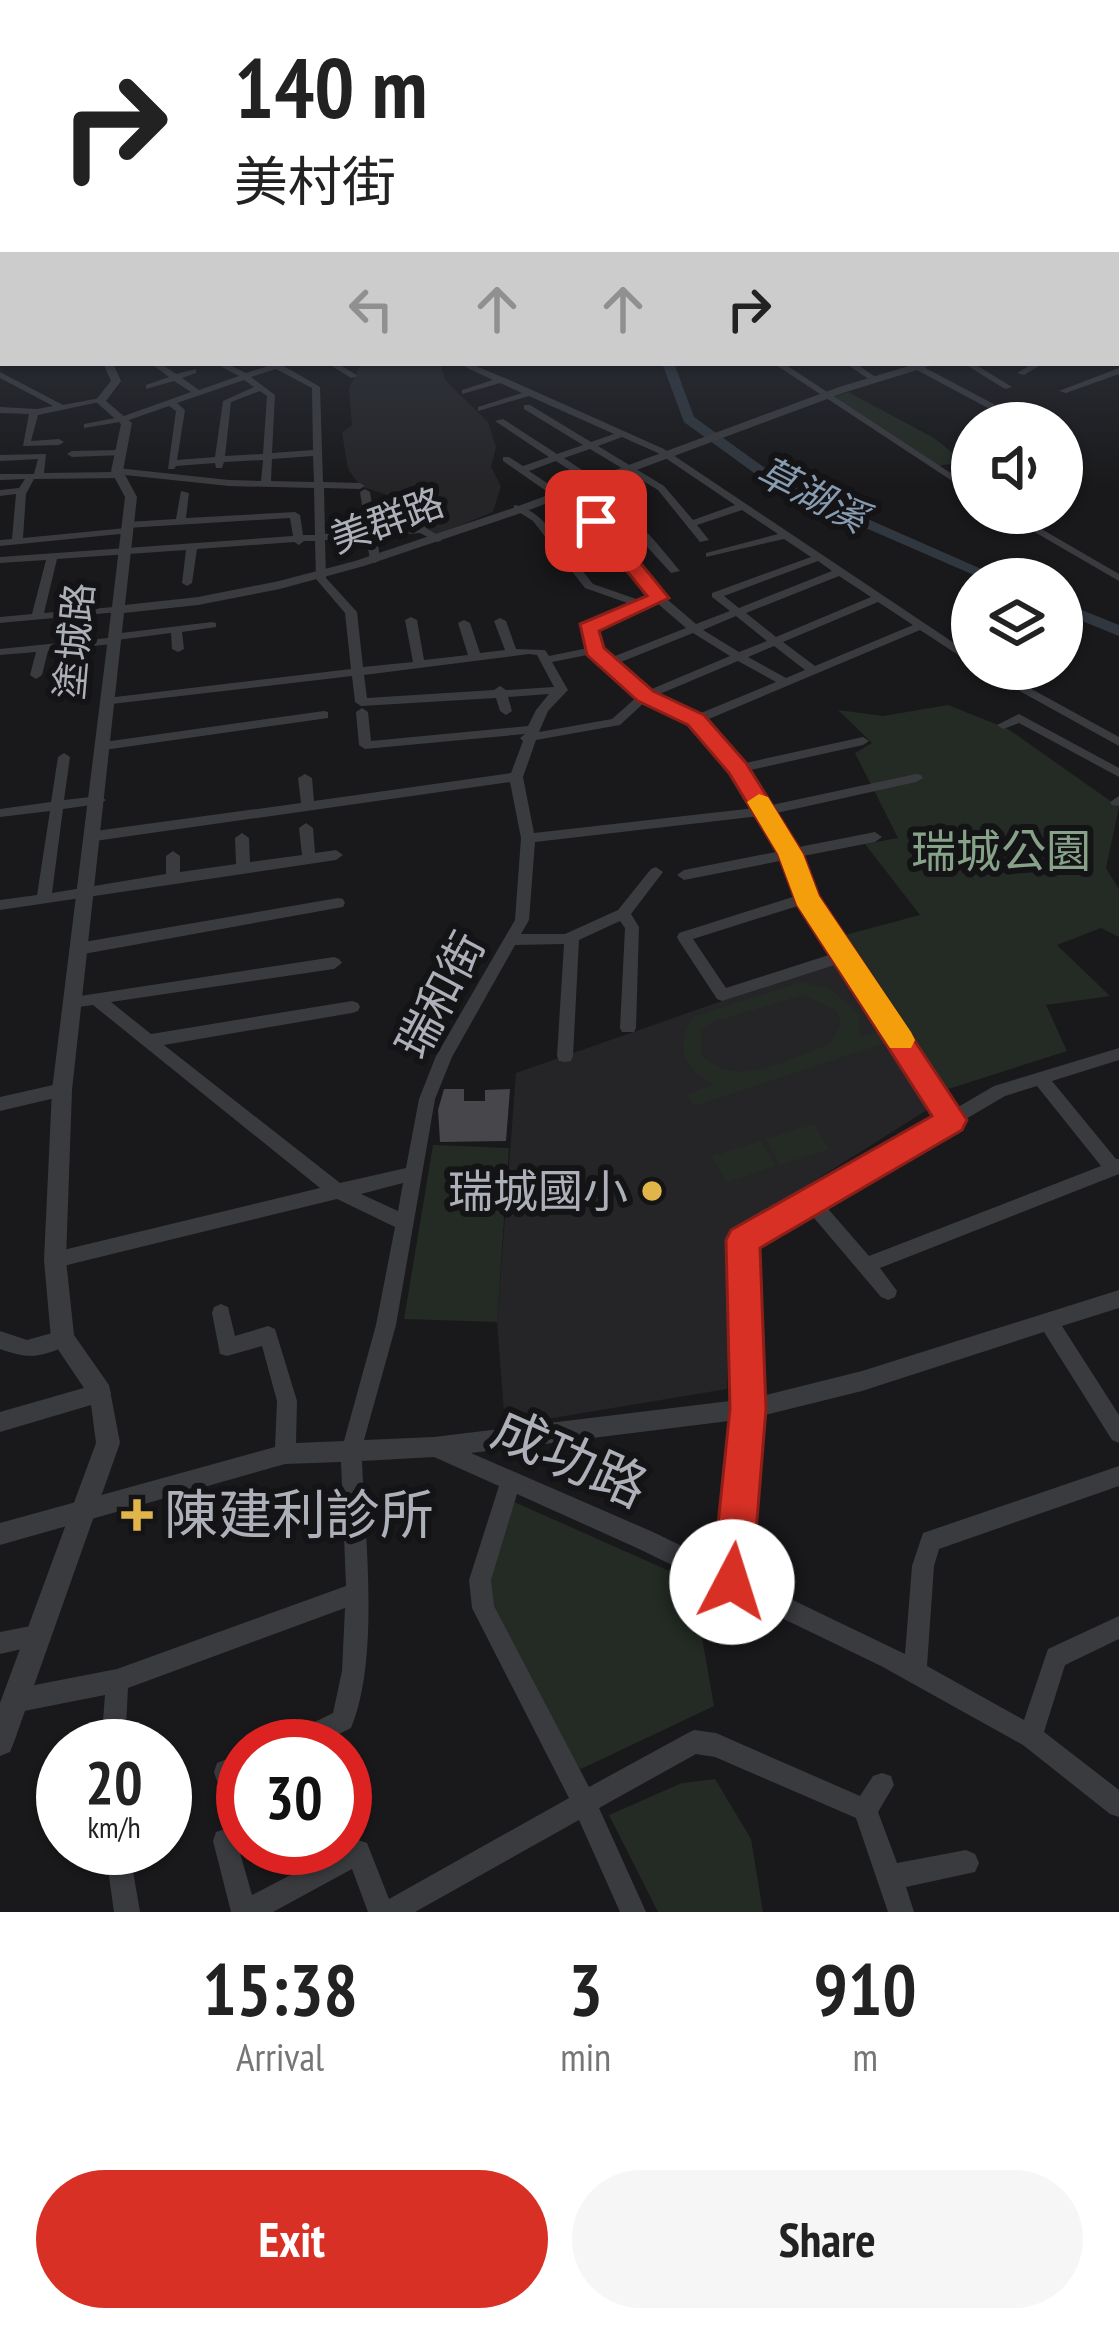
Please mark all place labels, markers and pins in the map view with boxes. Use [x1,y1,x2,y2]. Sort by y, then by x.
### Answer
pin [545,470,647,572]
place label: 瑞城國小 [448,1161,628,1219]
marker: 瑞城國小 [639,1178,665,1204]
place label: 陳建利診所 [164,1479,434,1549]
marker: 陳建利診所 [121,1499,153,1531]

